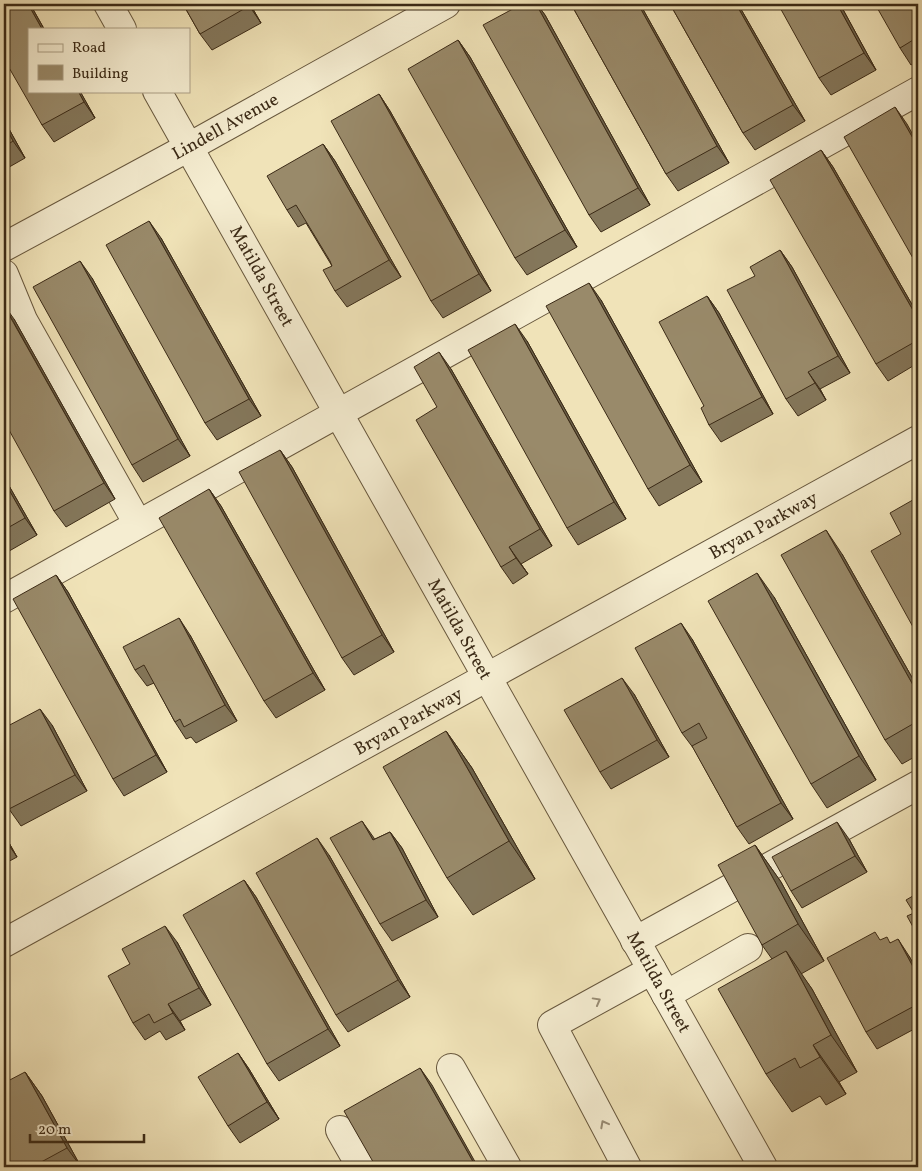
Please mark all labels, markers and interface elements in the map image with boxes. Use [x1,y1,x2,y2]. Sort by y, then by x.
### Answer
legend [28,28,190,92]
text: Road [72,38,106,59]
text: Building [72,64,129,85]
street label: Lindell Avenue [168,88,283,167]
street label: Matilda Street [222,221,299,332]
street label: Bryan Parkway [705,486,823,566]
street label: Matilda Street [420,574,497,685]
street label: Bryan Parkway [350,682,468,762]
street label: Matilda Street [619,927,696,1038]
one-way arrow [591,997,600,1007]
scale bar [30,1111,144,1143]
text: 20 m [38,1120,71,1141]
one-way arrow [600,1120,610,1129]

